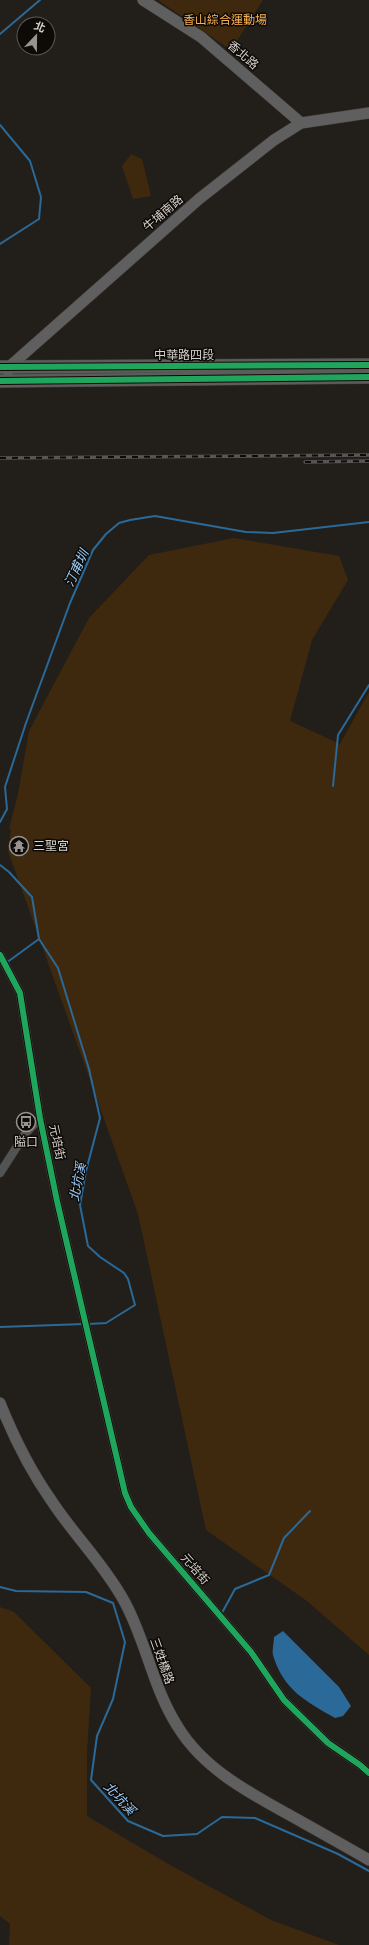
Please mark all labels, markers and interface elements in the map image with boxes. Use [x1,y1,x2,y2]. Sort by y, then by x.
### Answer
park label: 香山綜合運動場 [183,11,267,28]
north arrow [16,16,56,56]
text: 北 [32,17,48,35]
street label: 香北路 [224,36,262,73]
street label: 牛埔南路 [139,190,186,235]
street label: 中華路四段 [154,346,214,363]
water label: 汀甫圳 [60,545,93,589]
temple icon: 三聖宮 [8,835,30,857]
place label: 三聖宮 [33,837,69,854]
bus stop icon: 隘口 [15,1111,37,1133]
street label: 元培街 [45,1123,70,1161]
place label: 隘口 [14,1133,38,1150]
water label: 北坑溪 [64,1159,90,1203]
street label: 元培街 [177,1550,214,1588]
street label: 三姓橋路 [146,1635,179,1686]
water label: 北坑溪 [100,1778,141,1820]

